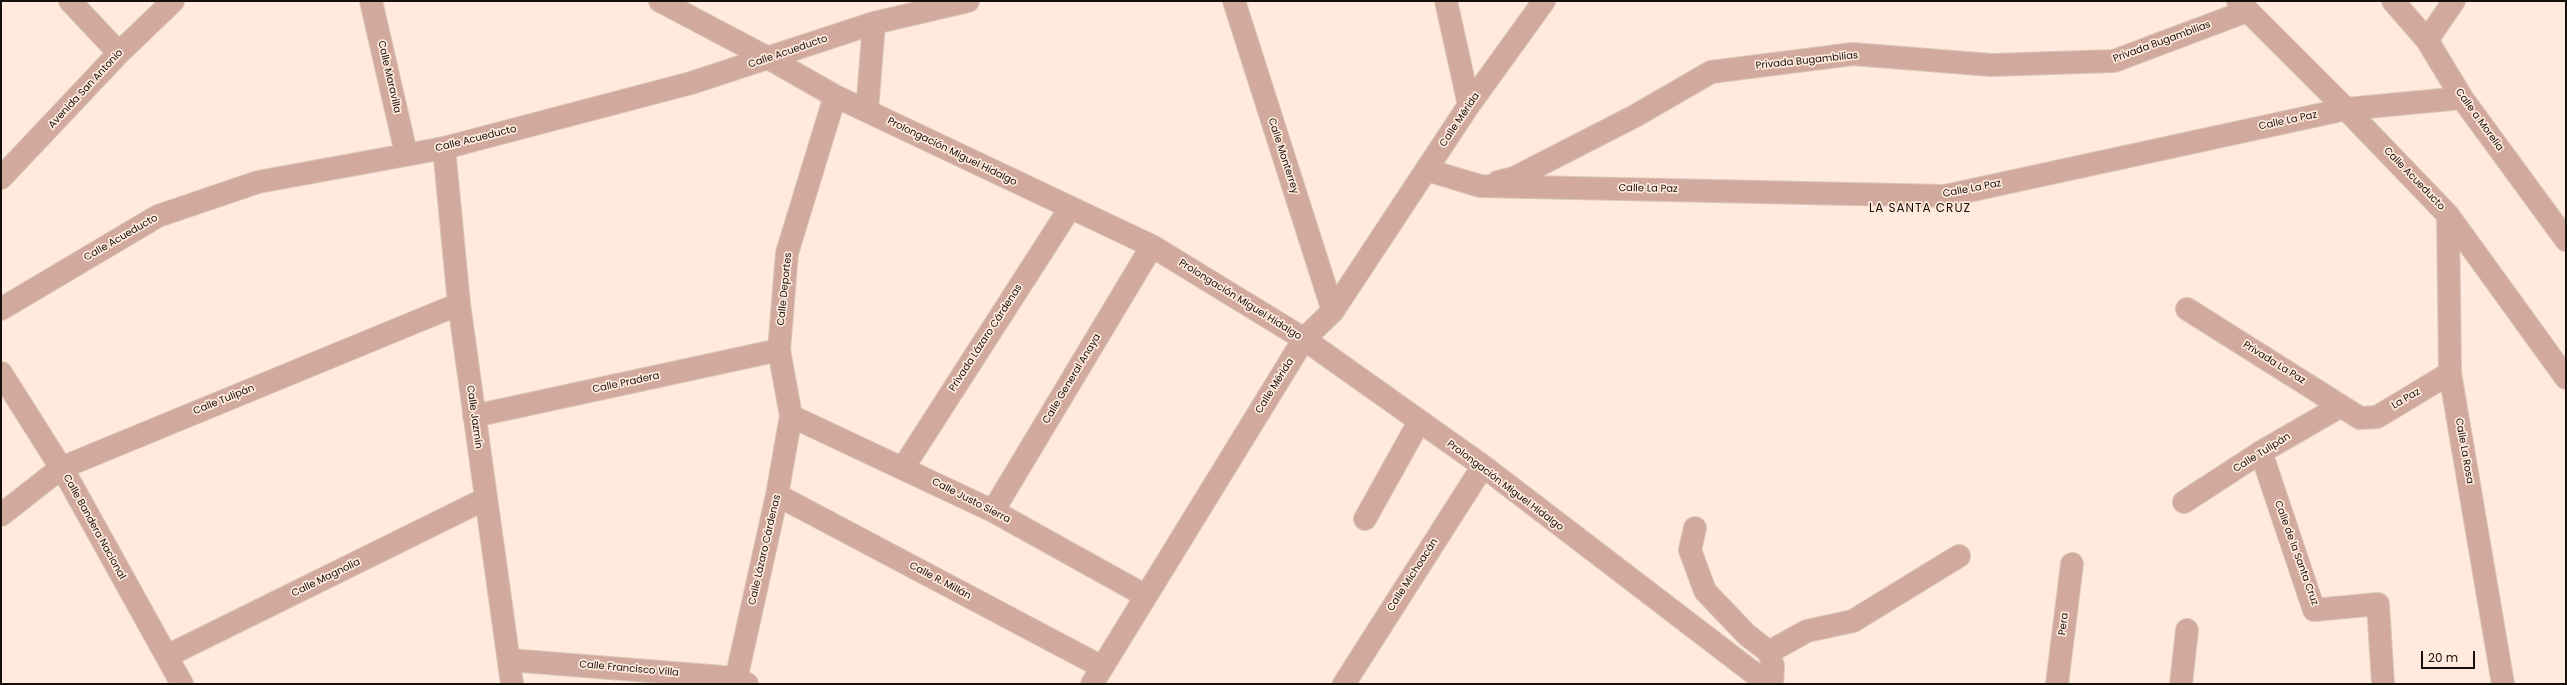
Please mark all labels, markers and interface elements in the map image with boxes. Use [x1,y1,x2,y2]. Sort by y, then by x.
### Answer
street label: Privada Bugambilias [2112,19,2212,65]
street label: Calle Acueducto [747,33,829,71]
street label: Calle Maravilla [375,40,403,114]
street label: Avenida San Antonio [46,47,126,131]
street label: Privada Bugambilias [1755,50,1859,72]
street label: Calle a Morelia [2452,86,2506,154]
street label: Calle Mérida [1437,91,1483,149]
street label: Calle La Paz [2258,109,2318,133]
street label: Prolongación Miguel Hidalgo [885,115,1019,189]
street label: Calle Monterrey [1265,117,1301,195]
street label: Calle Acueducto [434,123,518,155]
street label: Calle Acueducto [2381,145,2447,213]
street label: Calle La Paz [1942,177,2002,201]
street label: Calle La Paz [1618,182,1678,196]
district label: LA SANTA CRUZ [1869,202,1971,216]
street label: Calle Acueducto [82,212,160,264]
street label: Calle Deportes [775,252,795,326]
street label: Prolongación Miguel Hidalgo [1176,257,1304,343]
street label: Privada Lázaro Cárdenas [947,282,1025,394]
street label: Calle General Anaya [1040,332,1104,426]
street label: Privada La Paz [2241,339,2307,387]
street label: Calle Mérida [1253,356,1297,416]
street label: Calle Pradera [591,370,661,396]
street label: Calle Tulipán [192,382,256,418]
street label: Calle Jazmín [464,384,484,450]
street label: La Paz [2390,386,2422,412]
street label: Calle La Rosa [2452,417,2476,485]
street label: Calle Tulipán [2231,431,2293,475]
street label: Prolongación Miguel Hidalgo [1444,438,1566,534]
street label: Calle Bandera Nacional [60,472,128,582]
street label: Calle Justo Sierra [930,476,1012,526]
street label: Calle Lázaro Cárdenas [746,494,784,606]
street label: Calle de la Santa Cruz [2272,499,2320,607]
street label: Calle Michoacán [1385,536,1441,614]
street label: Calle Magnolia [290,556,362,600]
street label: Calle R. Millán [907,560,973,602]
street label: Pera [2057,612,2071,636]
scale bar [2423,643,2477,669]
text: 20 m [2428,649,2458,666]
street label: Calle Francisco Villa [579,659,679,679]

